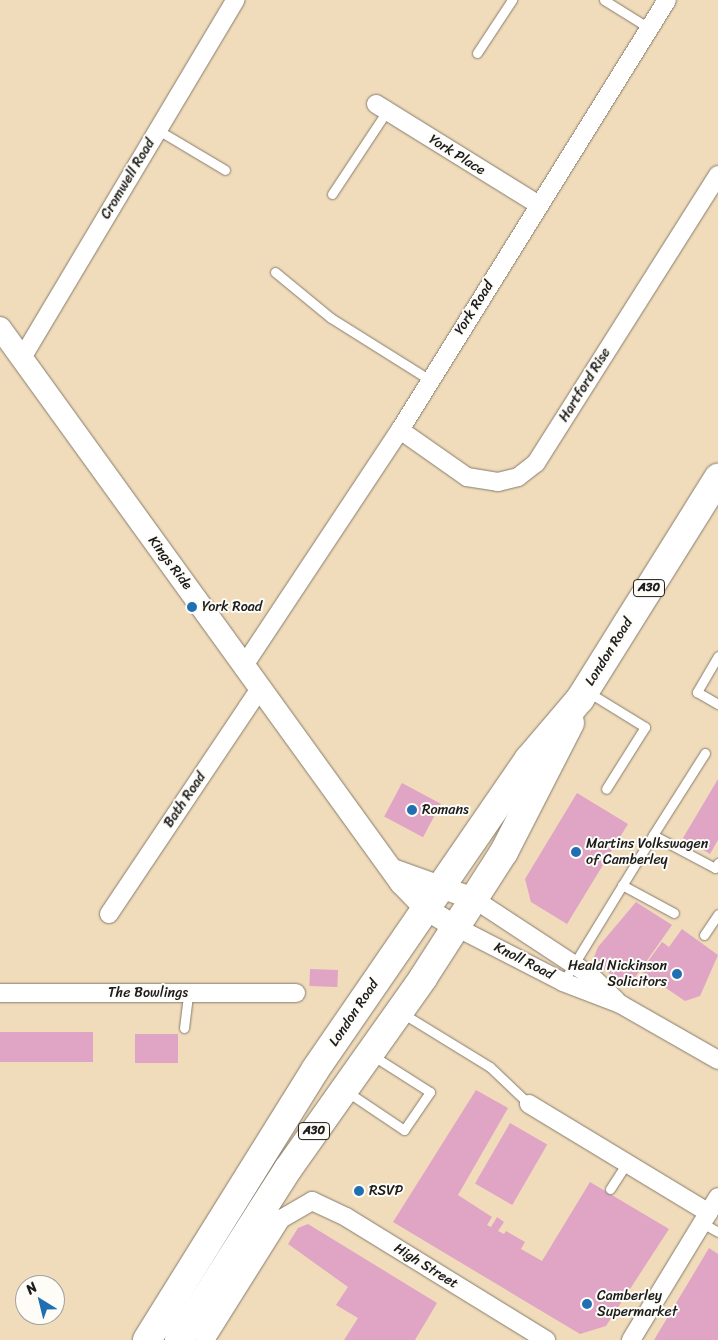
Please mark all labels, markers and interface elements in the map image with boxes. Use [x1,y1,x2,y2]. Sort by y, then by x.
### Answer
street label: York Place [425,131,489,179]
street label: Cromwell Road [97,136,159,222]
street label: York Road [451,278,497,338]
street label: Hartford Rise [555,345,615,425]
street label: Kings Ride [144,533,196,593]
road number: A30 [633,578,665,598]
place label: York Road [202,599,262,615]
marker: York Road [186,601,198,613]
street label: London Road [582,615,636,689]
street label: Bath Road [160,769,210,831]
place label: Romans [422,802,469,818]
marker: Romans [406,804,418,816]
place label: Martins Volkswagen of Camberley [586,836,707,869]
marker: Martins Volkswagen of Camberley [570,846,582,858]
street label: Knoll Road [491,939,557,983]
place label: Heald Nickinson Solicitors [567,958,667,990]
marker: Heald Nickinson Solicitors [671,968,683,980]
street label: London Road [326,976,382,1050]
street label: The Bowlings [108,985,188,1001]
road number: A30 [298,1122,330,1140]
place label: RSVP [369,1183,403,1199]
marker: RSVP [353,1185,365,1197]
street label: High Street [391,1240,461,1292]
north arrow [15,1275,65,1325]
text: N [20,1275,43,1301]
place label: Camberley Supermarket [597,1288,677,1320]
marker: Camberley Supermarket [581,1298,593,1310]

